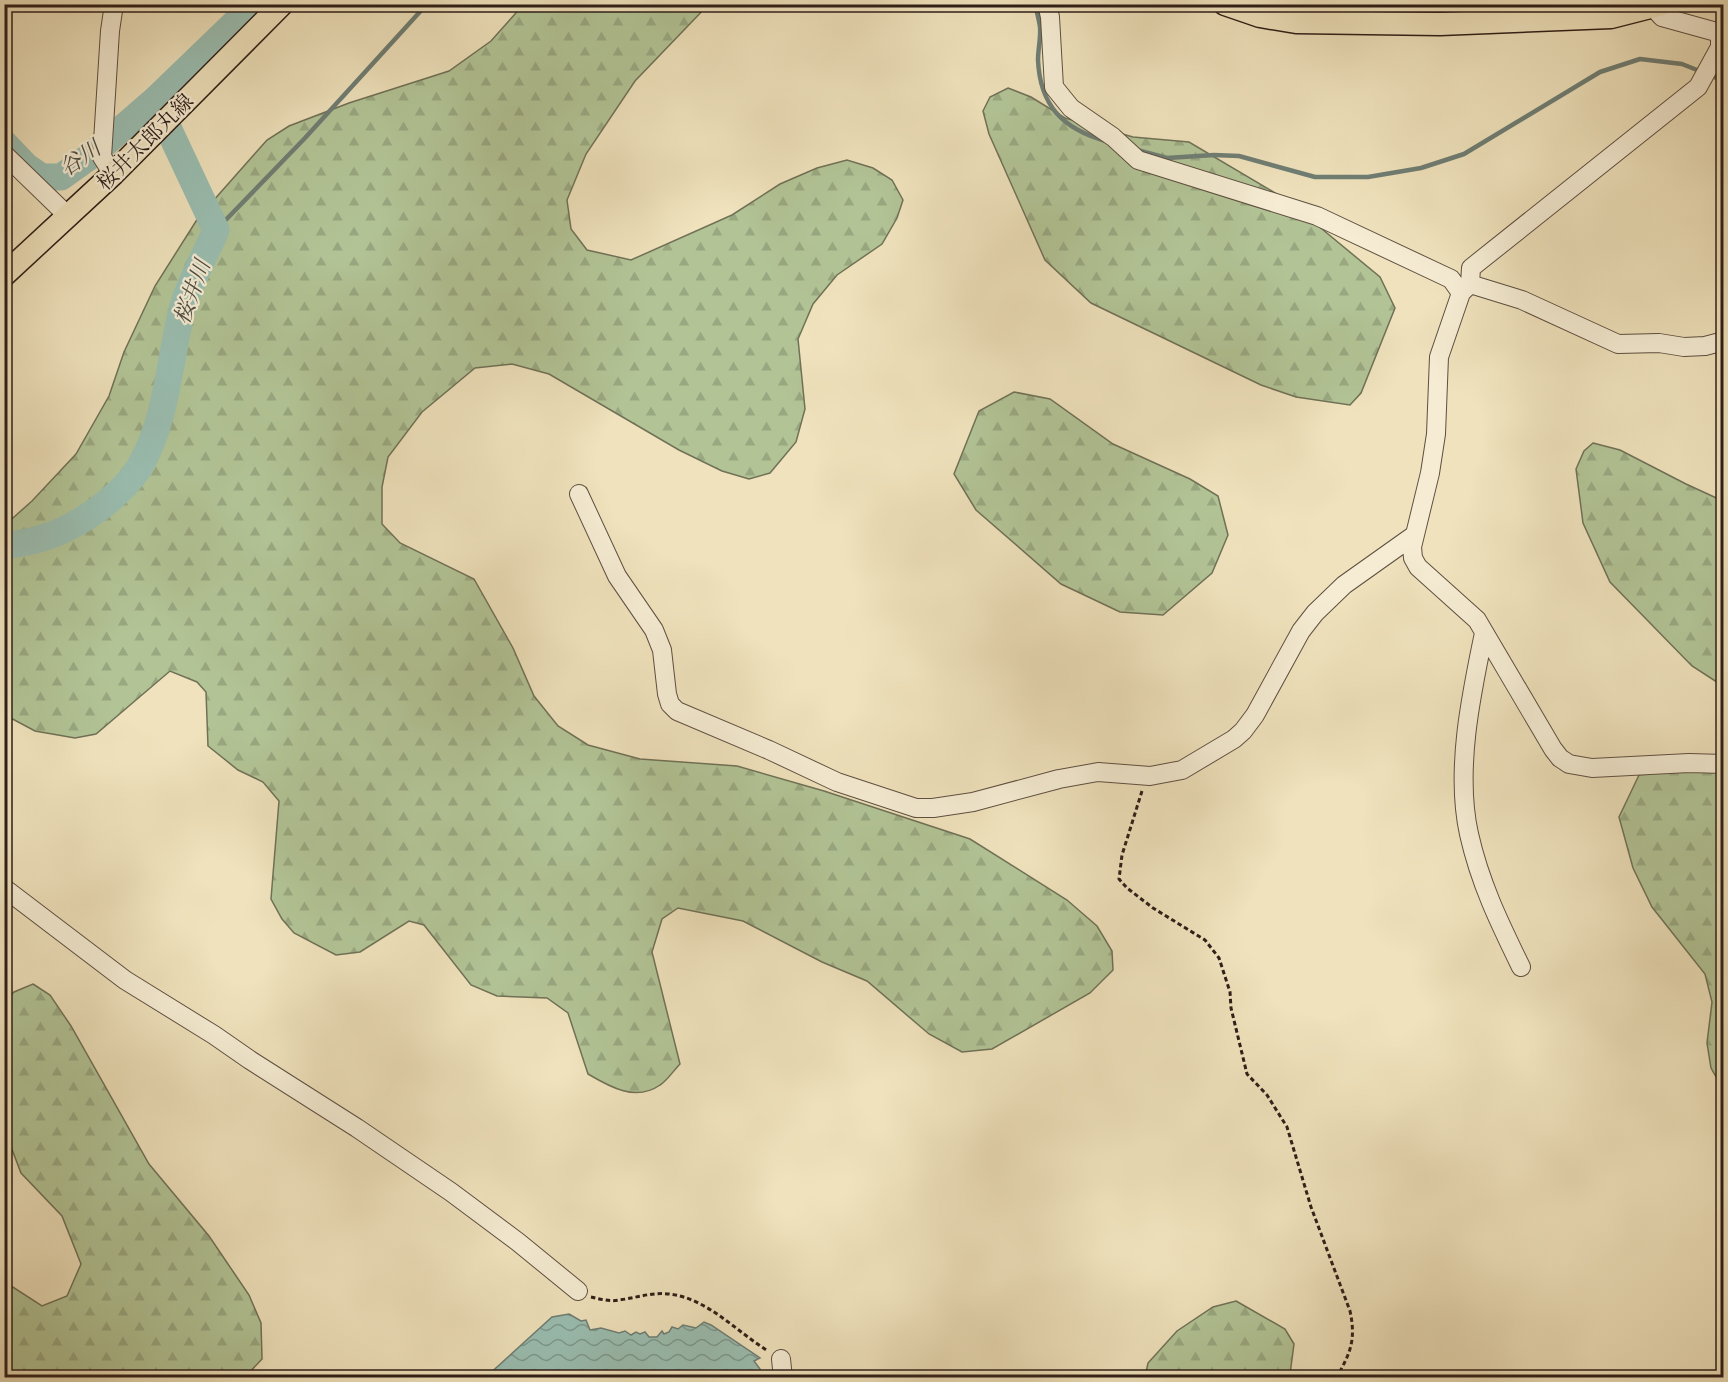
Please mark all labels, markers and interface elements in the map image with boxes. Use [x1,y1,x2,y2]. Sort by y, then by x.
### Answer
street label: 桜井太郎丸線 [91,88,199,196]
water label: 谷川 [54,133,107,182]
water label: 桜井川 [168,255,217,328]

